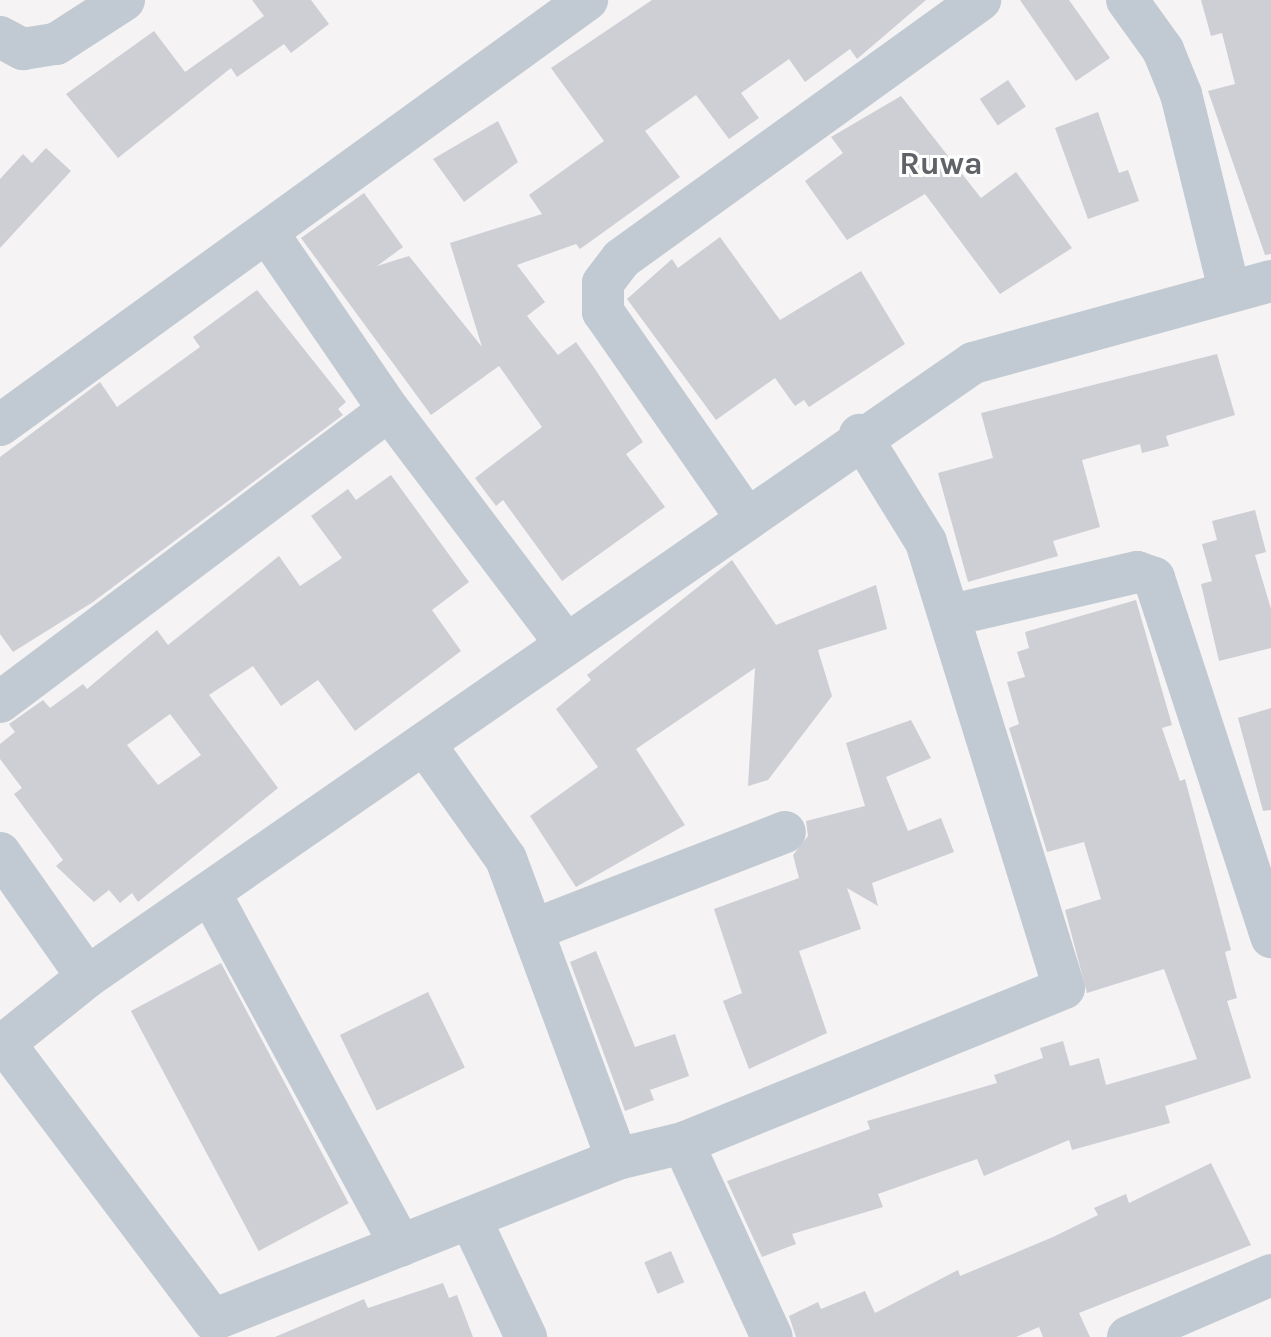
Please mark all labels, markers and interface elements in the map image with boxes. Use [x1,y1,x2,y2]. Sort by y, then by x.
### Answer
district label: Ruwa [899,145,983,183]

